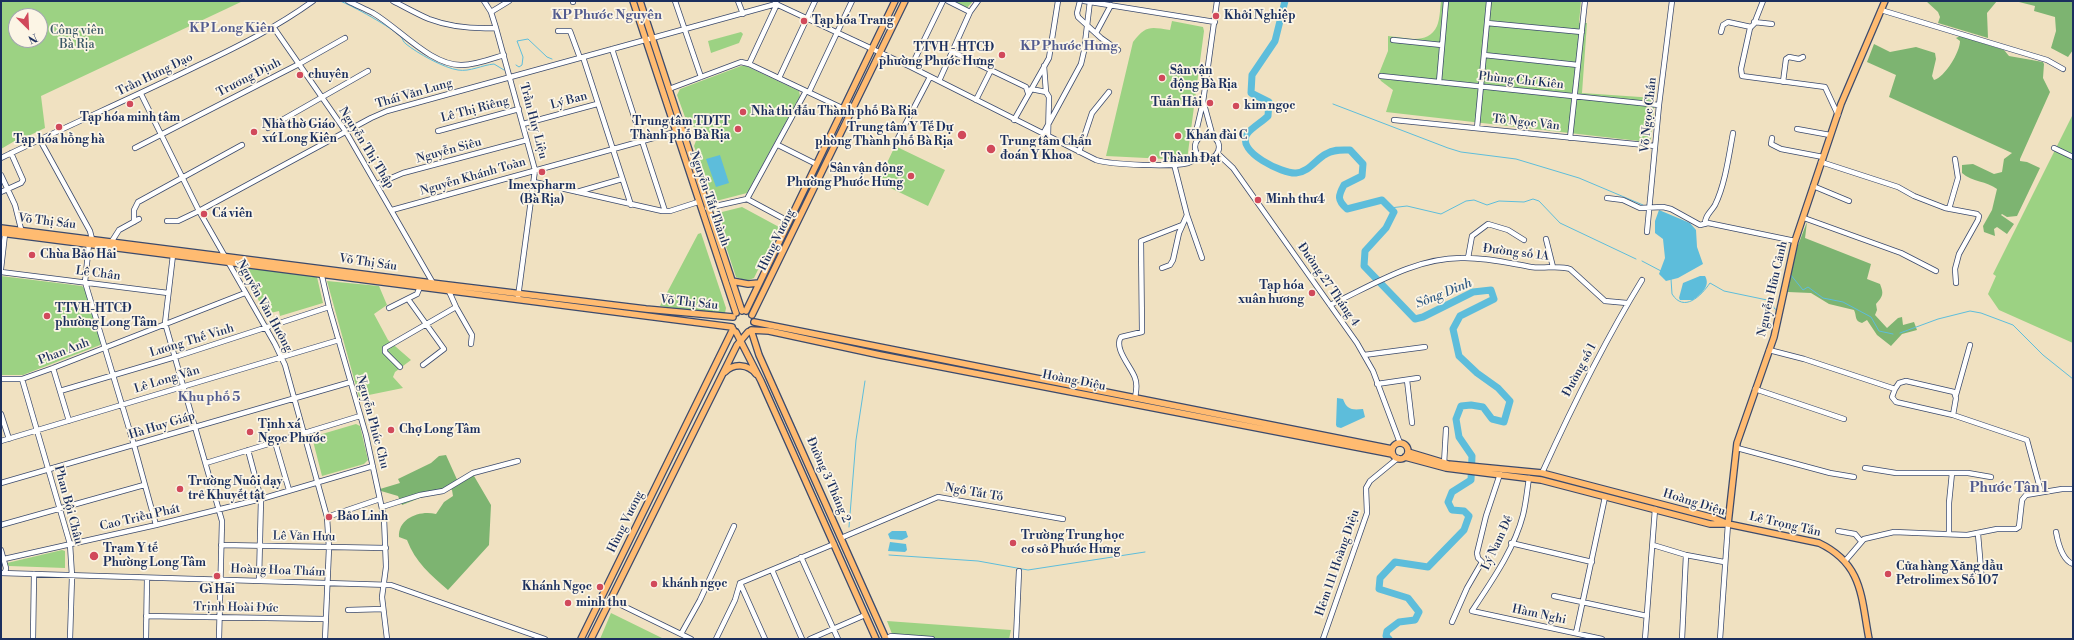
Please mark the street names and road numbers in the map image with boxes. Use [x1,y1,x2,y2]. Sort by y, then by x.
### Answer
street label: Trần Hưng Đạo [114,50,196,100]
street label: Trương Định [214,56,284,100]
street label: Phùng Chí Kiên [1478,69,1564,93]
street label: Thái Văn Lung [374,76,454,112]
street label: Võ Ngọc Chấn [1638,77,1660,153]
street label: Trần Huy Liệu [516,81,550,161]
street label: Lý Ban [549,89,589,113]
street label: Lê Thị Riêng [439,94,511,126]
street label: Nguyễn Thị Thập [335,105,397,191]
street label: Tô Ngọc Vân [1492,112,1560,134]
street label: Nguyễn Siêu [415,135,483,167]
street label: Nguyễn Tất Thành [686,150,732,248]
street label: Nguyễn Khánh Toàn [418,155,528,199]
street label: Hùng Vương [756,207,798,273]
street label: Võ Thị Sáu [17,211,77,233]
street label: Nguyễn Hữu Cảnh [1755,240,1791,338]
street label: Đường 27 Tháng 4 [1294,241,1362,329]
street label: Đường số 1A [1482,242,1550,264]
street label: Võ Thị Sáu [338,252,398,274]
street label: Nguyễn Văn Hưởng [233,257,295,355]
street label: Lê Chân [75,264,121,284]
street label: Võ Thị Sáu [659,293,719,313]
street label: Lương Thế Vinh [148,321,236,361]
street label: Phan Anh [36,336,92,368]
street label: Đường số 1 [1560,341,1600,399]
street label: Lê Long Vân [132,363,202,397]
street label: Hoàng Diệu [1041,368,1107,394]
street label: Nguyễn Phúc Chu [353,374,391,470]
street label: Hà Huy Giáp [127,409,197,443]
street label: Đường 3 Tháng 2 [803,435,853,525]
street label: Phan Bội Châu [51,464,85,546]
street label: Ngô Tất Tố [944,481,1004,505]
street label: Hoàng Diệu [1661,487,1727,519]
street label: Hùng Vương [605,489,647,555]
street label: Cao Triều Phát [98,502,182,534]
street label: Hẻm 111 Hoàng Diệu [1313,508,1363,618]
street label: Lê Trọng Tấn [1748,510,1822,540]
street label: Lý Nam Đế [1479,513,1517,573]
street label: Lê Văn Hưu [272,529,336,545]
street label: Hoàng Hoa Thám [230,562,326,580]
street label: Trịnh Hoài Đức [193,600,279,616]
street label: Hàm Nghi [1511,602,1567,628]

